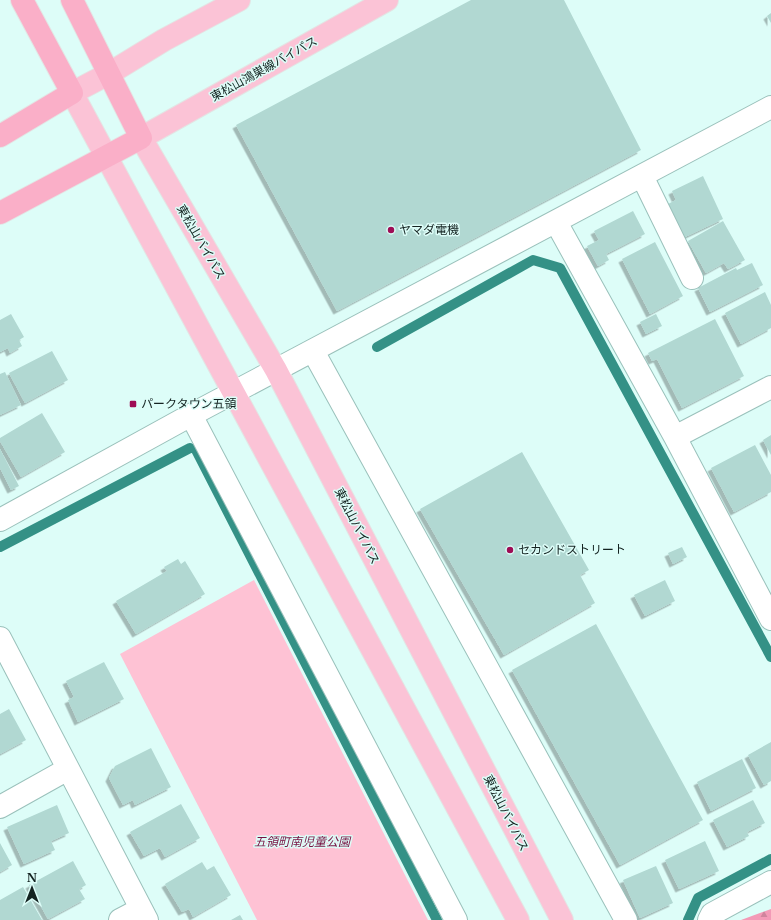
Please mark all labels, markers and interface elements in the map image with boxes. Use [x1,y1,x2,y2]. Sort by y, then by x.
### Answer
street label: 東松山鴻巣線バイパス [208,33,320,104]
street label: 東松山バイパス [174,202,229,282]
place label: ヤマダ電機 [399,222,459,237]
marker: ヤマダ電機 [386,225,396,235]
place label: パークタウン五領 [141,396,237,411]
marker: パークタウン五領 [128,399,138,409]
street label: 東松山バイパス [332,485,383,566]
place label: セカンドストリート [518,542,626,557]
marker: セカンドストリート [505,545,515,555]
street label: 東松山バイパス [481,772,532,853]
park label: 五領町南児童公園 [254,834,352,849]
north arrow [12,868,52,908]
text: N [27,871,38,885]

